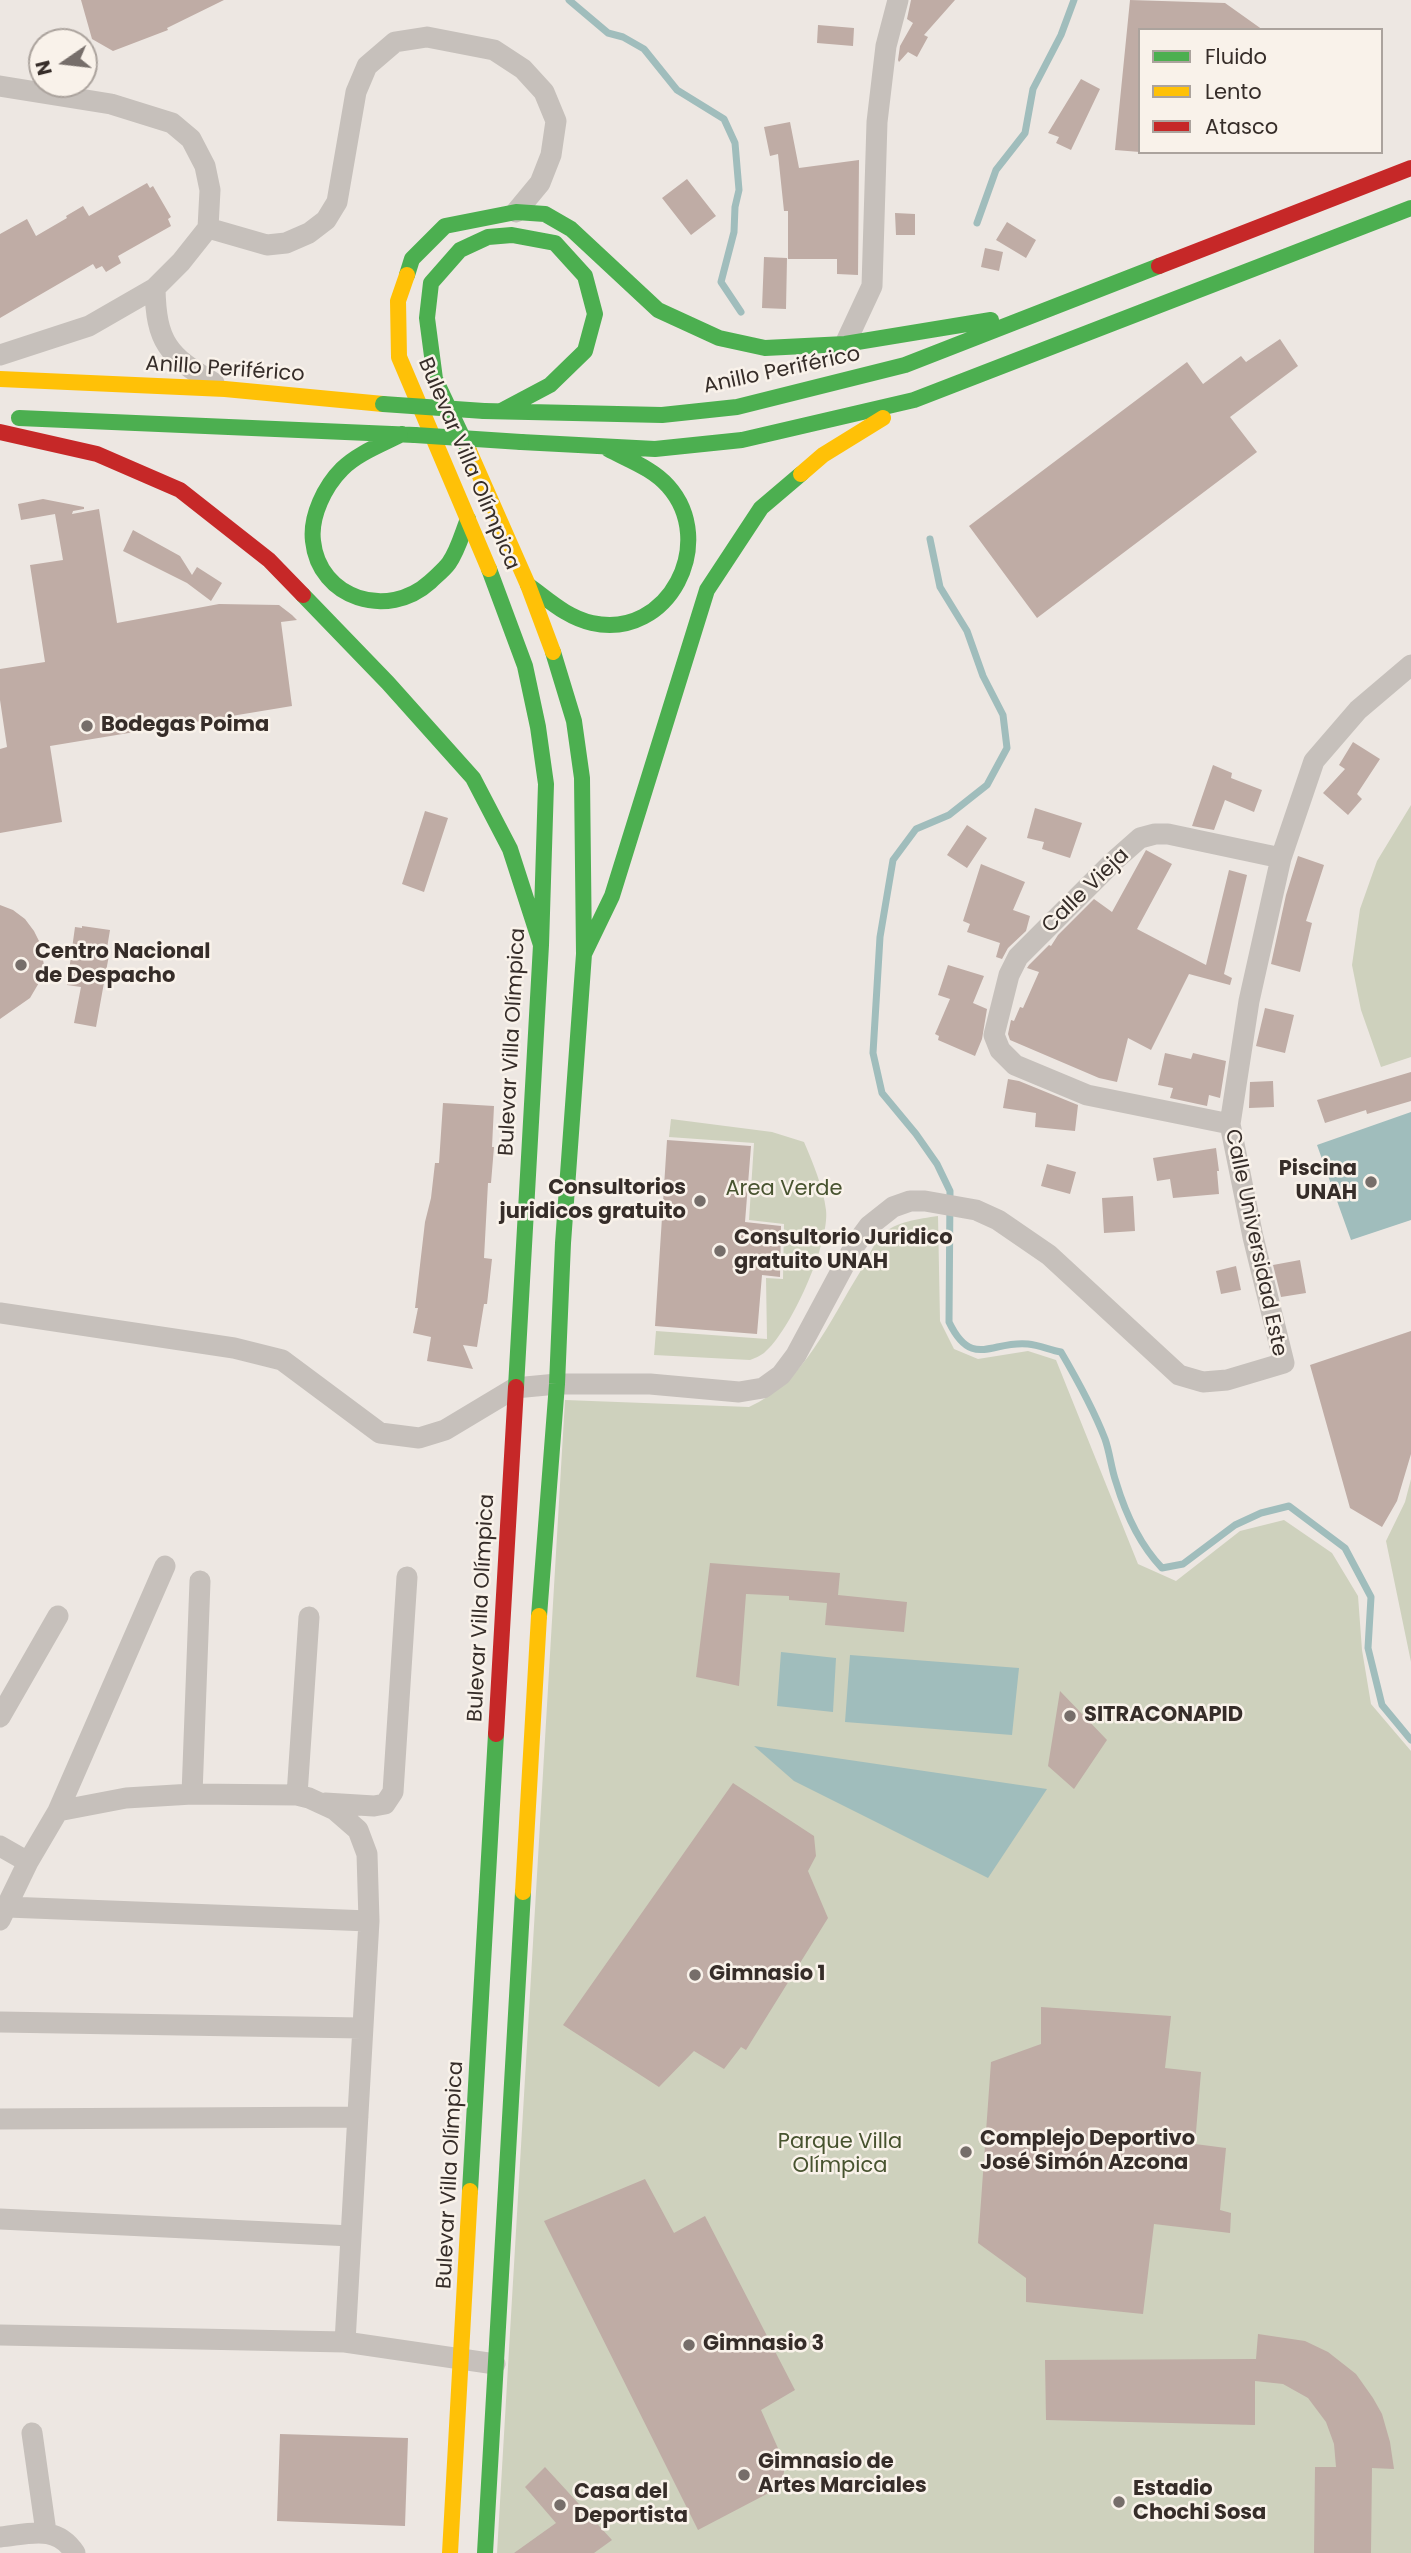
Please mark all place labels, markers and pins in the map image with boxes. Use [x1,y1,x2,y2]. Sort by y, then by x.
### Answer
place label: Bodegas Poima [101,713,269,739]
marker: Bodegas Poima [79,718,95,734]
place label: Centro Nacional de Despacho [35,940,210,990]
marker: Centro Nacional de Despacho [13,957,29,973]
place label: Piscina UNAH [1279,1157,1357,1207]
marker: Piscina UNAH [1363,1174,1379,1190]
place label: Consultorios juridicos gratuito [499,1176,686,1226]
marker: Consultorios juridicos gratuito [692,1193,708,1209]
place label: Consultorio Juridico gratuito UNAH [734,1226,953,1276]
marker: Consultorio Juridico gratuito UNAH [712,1243,728,1259]
place label: SITRACONAPID [1084,1703,1243,1729]
marker: SITRACONAPID [1062,1708,1078,1724]
place label: Gimnasio 1 [709,1962,825,1988]
marker: Gimnasio 1 [687,1967,703,1983]
place label: Complejo Deportivo José Simón Azcona [980,2127,1195,2177]
marker: Complejo Deportivo José Simón Azcona [958,2144,974,2160]
place label: Gimnasio 3 [703,2332,824,2358]
marker: Gimnasio 3 [681,2337,697,2353]
place label: Gimnasio de Artes Marciales [758,2450,927,2500]
marker: Gimnasio de Artes Marciales [736,2467,752,2483]
place label: Estadio Chochi Sosa [1133,2477,1266,2527]
place label: Casa del Deportista [574,2480,688,2530]
marker: Estadio Chochi Sosa [1111,2494,1127,2510]
marker: Casa del Deportista [552,2497,568,2513]

